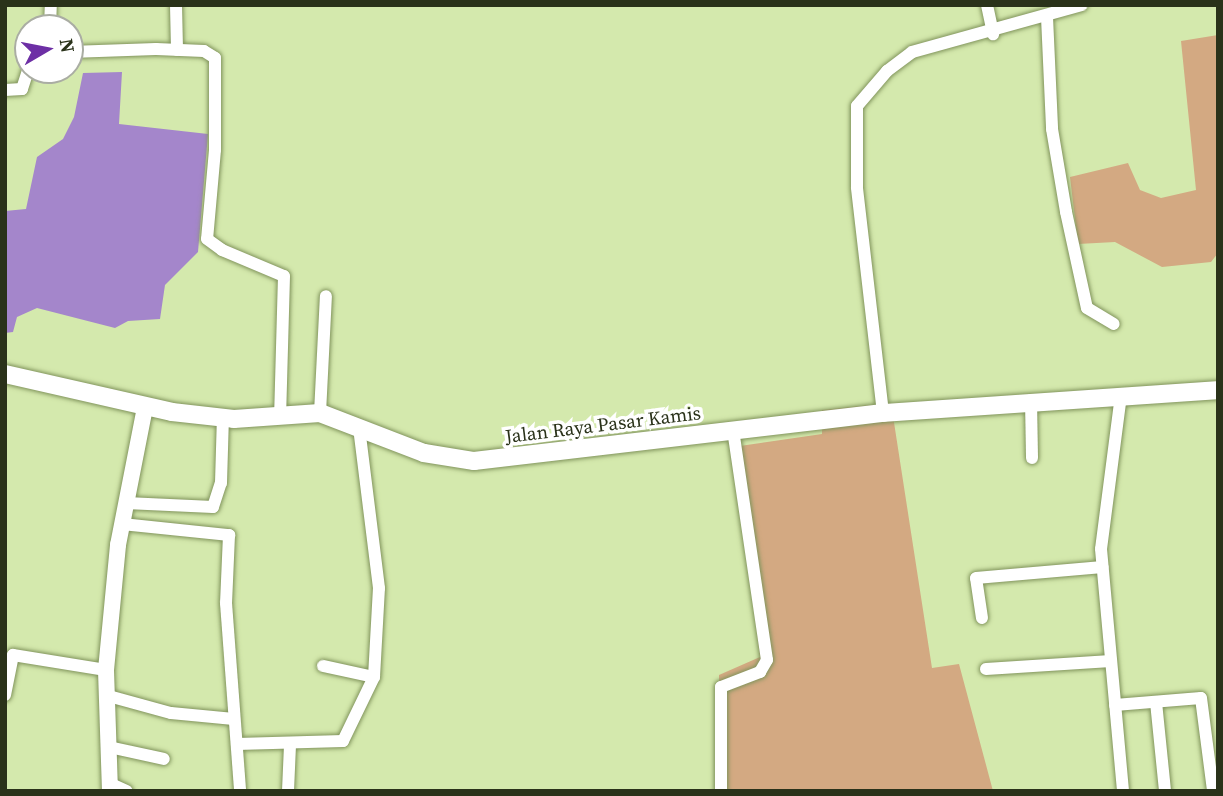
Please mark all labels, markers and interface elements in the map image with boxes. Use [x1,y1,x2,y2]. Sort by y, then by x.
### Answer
north arrow [14,14,84,84]
text: N [54,37,82,55]
street label: Jalan Raya Pasar Kamis [504,402,702,448]

